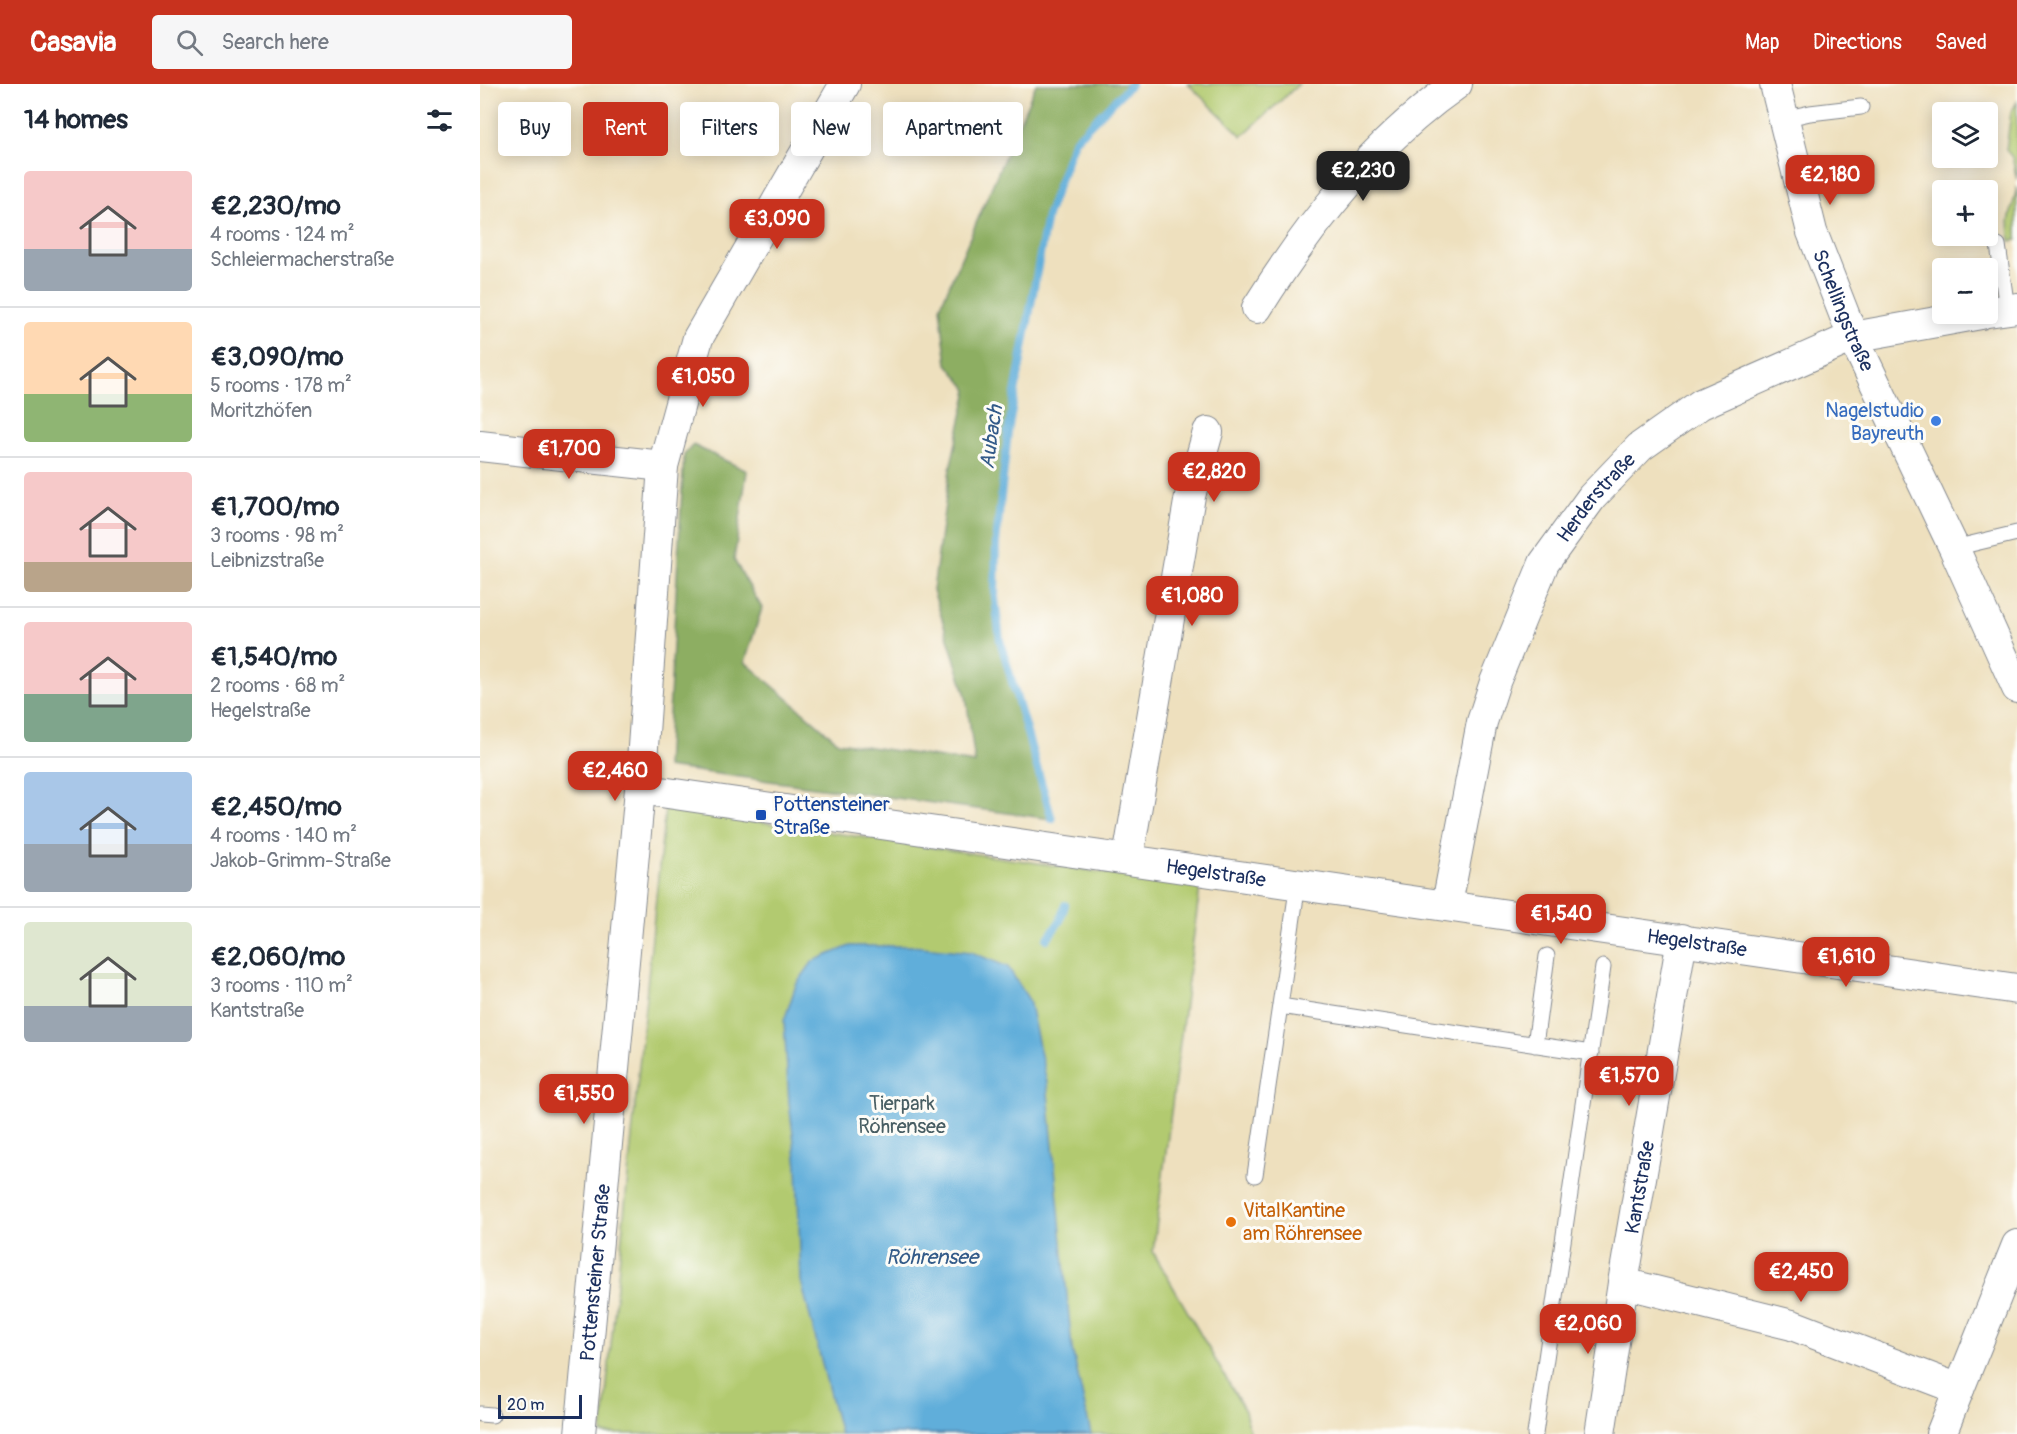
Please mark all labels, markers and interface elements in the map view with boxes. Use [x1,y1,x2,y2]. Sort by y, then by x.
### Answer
search box [152,15,572,69]
text: Casavia [30,25,116,60]
icon: search [173,26,206,59]
text: Search here [221,28,329,56]
text: Map [1745,29,1780,56]
text: Directions [1813,29,1902,56]
text: Saved [1935,29,1987,56]
chip: Buy [498,102,571,156]
chip: Rent [583,102,668,156]
chip: Filters [680,102,779,156]
chip: New [791,102,871,156]
chip: Apartment [883,102,1023,156]
map controls [1932,102,1998,324]
button: layers [1932,102,1998,168]
text: 14 homes [24,104,128,136]
icon: filters [423,104,456,137]
pin: €2,230 [1314,151,1412,202]
pin: €2,180 [1781,155,1879,206]
text: €2,230 [1331,158,1395,183]
text: €2,180 [1799,162,1861,187]
button: + [1932,180,1998,246]
text: €2,230/mo [210,190,341,222]
icon: home [72,195,144,267]
pin: €3,090 [728,199,826,250]
text: €3,090 [743,206,811,231]
text: 4 rooms · 124 m² [210,222,355,247]
street label: Schellingstraße [1807,246,1880,376]
text: Schleiermacherstraße [210,247,394,272]
button: − [1932,258,1998,324]
text: €3,090/mo [210,341,344,373]
icon: home [72,346,144,418]
pin: €1,050 [654,357,752,408]
text: €1,050 [671,364,735,389]
text: 5 rooms · 178 m² [210,373,352,398]
text: Moritzhöfen [210,398,312,423]
place label: Nagelstudio Bayreuth [1825,398,1924,446]
water label: Aubach [974,402,1009,471]
marker: Nagelstudio Bayreuth [1929,414,1943,428]
pin: €1,700 [520,429,618,480]
text: €1,700 [537,436,601,461]
street label: Herderstraße [1551,447,1641,547]
pin: €2,820 [1165,452,1263,503]
text: €2,820 [1182,459,1246,484]
text: €1,700/mo [210,491,340,523]
icon: home [72,496,144,568]
text: 3 rooms · 98 m² [210,523,344,548]
text: Leibnizstraße [210,548,324,573]
pin: €1,080 [1143,576,1241,627]
text: €1,080 [1160,583,1224,608]
text: €1,540/mo [210,641,337,673]
icon: home [72,646,144,718]
text: 2 rooms · 68 m² [210,673,345,698]
text: Hegelstraße [210,698,311,723]
pin: €2,460 [566,751,664,802]
text: €2,460 [582,758,648,783]
text: €2,450/mo [210,791,342,823]
place label: Pottensteiner Straße [773,792,890,840]
icon: home [72,796,144,868]
marker: Pottensteiner Straße [754,808,768,822]
text: 4 rooms · 140 m² [210,823,357,848]
text: Jakob-Grimm-Straße [210,848,391,873]
street label: Hegelstraße [1164,854,1268,893]
pin: €1,540 [1512,894,1610,945]
text: €1,540 [1530,901,1592,926]
street label: Hegelstraße [1645,923,1749,963]
pin: €1,610 [1797,937,1895,988]
text: €2,060/mo [210,941,345,973]
text: €1,610 [1816,944,1876,969]
icon: home [72,946,144,1018]
text: 3 rooms · 110 m² [210,973,353,998]
text: Kantstraße [210,998,304,1023]
pin: €1,570 [1580,1056,1678,1107]
text: €1,570 [1598,1063,1660,1088]
pin: €1,550 [535,1074,633,1125]
text: €1,550 [553,1081,615,1106]
park label: Tierpark Röhrensee [858,1091,946,1139]
street label: Kantstraße [1620,1139,1660,1236]
street label: Pottensteiner Straße [575,1183,616,1363]
place label: VitalKantine am Röhrensee [1243,1198,1362,1246]
marker: VitalKantine am Röhrensee [1224,1215,1238,1229]
water label: Röhrensee [886,1244,981,1271]
pin: €2,450 [1752,1252,1850,1303]
text: €2,450 [1768,1259,1834,1284]
pin: €2,060 [1539,1304,1637,1355]
text: €2,060 [1554,1311,1622,1336]
scale bar [498,1392,582,1420]
text: 20 m [507,1395,545,1415]

